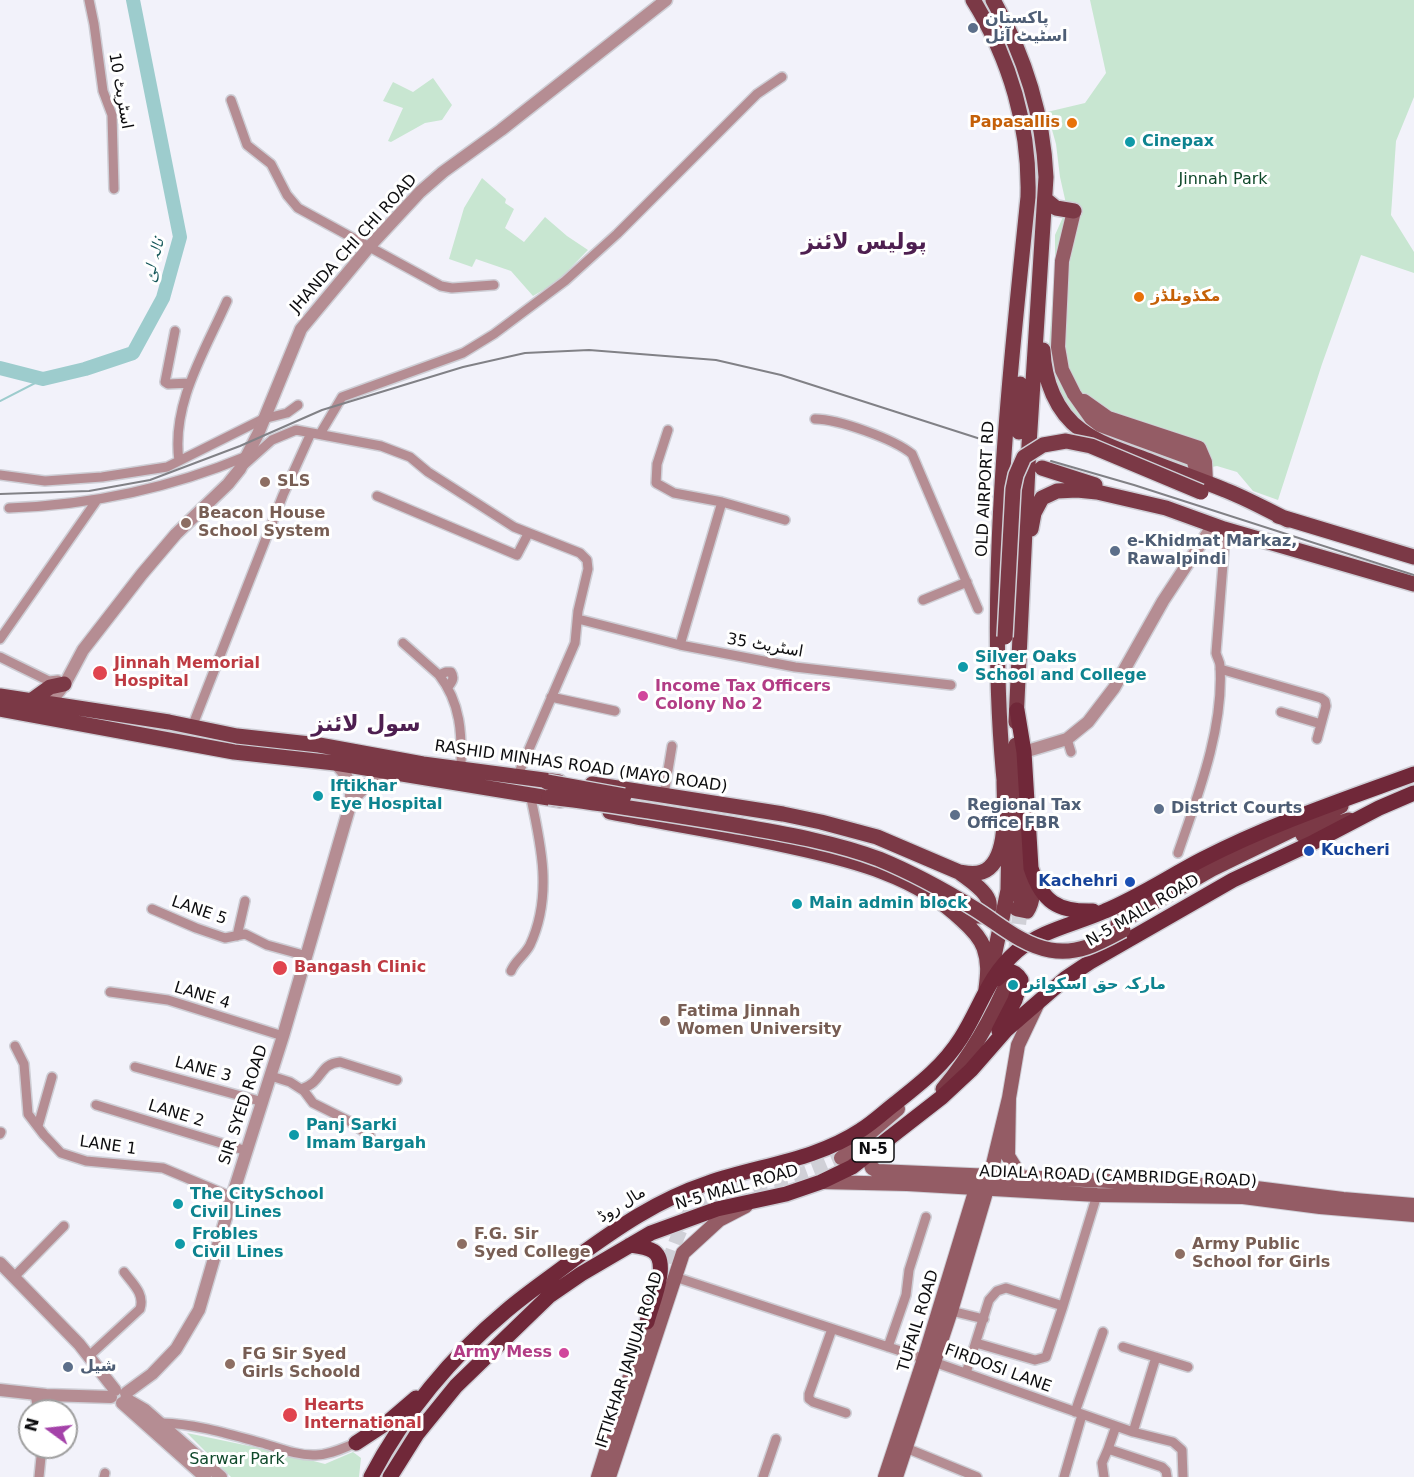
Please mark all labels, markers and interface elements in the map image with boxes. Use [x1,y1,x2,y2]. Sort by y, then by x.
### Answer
place label: پاکستان اسٹیٹ آئل [985,9,1068,47]
marker: پاکستان اسٹیٹ آئل [966,21,980,35]
street label: اسٹریٹ 10 [104,51,136,131]
place label: Papasallis [969,113,1060,133]
marker: Papasallis [1065,116,1079,130]
place label: Cinepax [1142,132,1214,152]
marker: Cinepax [1123,135,1137,149]
park label: Jinnah Park [1178,170,1268,190]
street label: JHANDA CHI CHI ROAD [286,171,422,317]
district label: پولیس لائنز [801,230,927,256]
water label: نالہ لئ [138,236,170,284]
place label: مکڈونلڈز [1151,287,1220,307]
marker: مکڈونلڈز [1132,290,1146,304]
street label: OLD AIRPORT RD [973,420,999,558]
place label: SLS [277,472,310,492]
marker: SLS [258,475,272,489]
place label: Beacon House School System [198,504,330,542]
marker: Beacon House School System [179,516,193,530]
place label: e-Khidmat Markaz, Rawalpindi [1127,532,1297,570]
marker: e-Khidmat Markaz, Rawalpindi [1108,544,1122,558]
street label: اسٹریٹ 35 [725,630,805,662]
place label: Silver Oaks School and College [975,648,1147,686]
place label: Jinnah Memorial Hospital [114,654,260,692]
marker: Silver Oaks School and College [956,660,970,674]
marker: Jinnah Memorial Hospital [91,664,109,682]
place label: Income Tax Officers Colony No 2 [655,677,831,715]
marker: Income Tax Officers Colony No 2 [636,689,650,703]
district label: سول لائنز [311,712,421,738]
street label: RASHID MINHAS ROAD (MAYO ROAD) [433,737,729,797]
place label: Iftikhar Eye Hospital [330,777,443,815]
marker: Iftikhar Eye Hospital [311,789,325,803]
place label: Regional Tax Office FBR [967,796,1081,834]
place label: District Courts [1171,799,1302,819]
marker: District Courts [1152,802,1166,816]
marker: Regional Tax Office FBR [948,808,962,822]
place label: Kucheri [1321,841,1390,861]
marker: Kucheri [1302,844,1316,858]
street label: N-5 MALL ROAD [1083,871,1203,951]
place label: Kachehri [1038,872,1118,892]
marker: Kachehri [1123,875,1137,889]
street label: LANE 5 [169,893,229,929]
place label: Main admin block [809,894,968,914]
marker: Main admin block [790,897,804,911]
place label: Bangash Clinic [294,958,426,978]
marker: Bangash Clinic [271,959,289,977]
place label: مارکہ حق اسکوائر [1025,975,1166,995]
street label: LANE 4 [172,978,232,1014]
marker: مارکہ حق اسکوائر [1006,978,1020,992]
place label: Fatima Jinnah Women University [677,1002,842,1040]
marker: Fatima Jinnah Women University [658,1014,672,1028]
street label: SIR SYED ROAD [216,1042,272,1168]
street label: LANE 3 [173,1053,233,1087]
street label: LANE 2 [146,1096,206,1132]
place label: Panj Sarki Imam Bargah [306,1116,426,1154]
marker: Panj Sarki Imam Bargah [287,1128,301,1142]
street label: LANE 1 [78,1132,138,1160]
road number: N-5 [852,1138,894,1162]
street label: N-5 MALL ROAD [673,1161,801,1215]
street label: ADIALA ROAD (CAMBRIDGE ROAD) [979,1163,1257,1191]
street label: مال روڈ [595,1183,649,1227]
place label: The CitySchool Civil Lines [190,1185,324,1223]
marker: The CitySchool Civil Lines [171,1197,185,1211]
place label: Frobles Civil Lines [192,1225,284,1263]
place label: F.G. Sir Syed College [474,1225,591,1263]
place label: Army Public School for Girls [1192,1235,1330,1273]
marker: Frobles Civil Lines [173,1237,187,1251]
marker: F.G. Sir Syed College [455,1237,469,1251]
marker: Army Public School for Girls [1173,1247,1187,1261]
street label: TUFAIL ROAD [894,1268,944,1374]
street label: IFTIKHAR JANJUA ROAD [592,1269,668,1451]
street label: FIRDOSI LANE [942,1341,1054,1397]
place label: Army Mess [453,1343,552,1363]
place label: FG Sir Syed Girls Schoold [242,1345,360,1383]
marker: Army Mess [557,1346,571,1360]
place label: شیل [80,1357,117,1377]
marker: FG Sir Syed Girls Schoold [223,1357,237,1371]
marker: شیل [61,1360,75,1374]
place label: Hearts International [304,1396,422,1434]
north arrow [18,1399,78,1459]
marker: Hearts International [281,1406,299,1424]
text: N [21,1416,43,1434]
park label: Sarwar Park [189,1450,285,1470]

